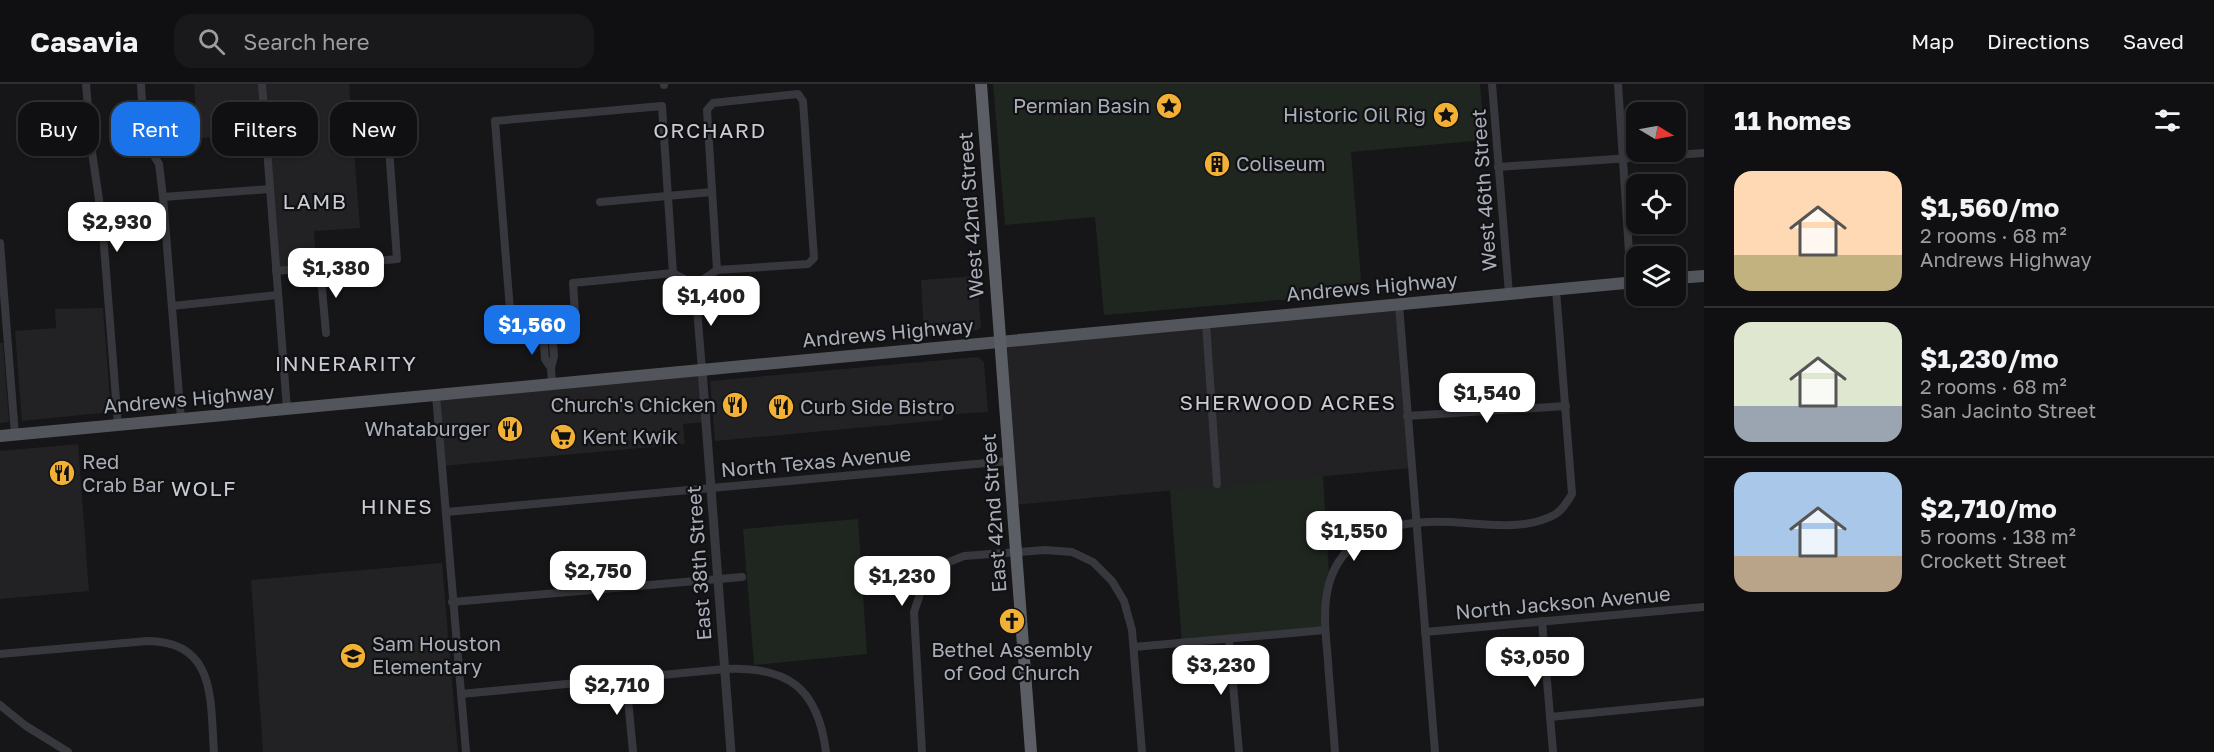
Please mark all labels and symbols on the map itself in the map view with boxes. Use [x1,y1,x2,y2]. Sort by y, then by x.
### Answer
place icon: Permian Basin [1154,91,1184,121]
place label: Permian Basin [1013,93,1150,117]
place icon: Historic Oil Rig [1431,100,1461,130]
place label: Historic Oil Rig [1283,102,1426,126]
north arrow [1626,102,1686,162]
street label: West 46th Street [1465,108,1501,272]
district label: ORCHARD [653,117,767,143]
street label: West 42nd Street [952,131,988,299]
building icon: Coliseum [1202,149,1232,179]
place label: Coliseum [1236,151,1325,175]
district label: LAMB [283,188,347,214]
pin: $2,930 [68,202,166,253]
pin: $1,380 [287,248,385,299]
street label: Andrews Highway [1285,267,1458,305]
pin: $1,400 [662,276,760,327]
pin: $1,560 [483,305,581,356]
street label: Andrews Highway [801,313,974,351]
district label: INNERARITY [275,350,417,376]
pin: $1,540 [1438,373,1536,424]
street label: Andrews Highway [102,379,275,417]
district label: SHERWOOD ACRES [1180,389,1396,415]
restaurant icon: Church's Chicken [720,390,750,420]
place label: Church's Chicken [550,392,716,416]
restaurant icon: Curb Side Bistro [766,392,796,422]
place label: Curb Side Bistro [800,394,955,418]
restaurant icon: Whataburger [495,414,525,444]
place label: Whataburger [364,416,490,440]
supermarket icon: Kent Kwik [548,422,578,452]
place label: Kent Kwik [582,424,678,448]
street label: East 42nd Street [975,433,1011,593]
street label: North Texas Avenue [720,441,912,481]
place label: Red Crab Bar [82,449,164,496]
restaurant icon: Red Crab Bar [47,458,77,488]
district label: WOLF [171,475,237,501]
street label: East 38th Street [681,485,715,641]
district label: HINES [361,493,433,519]
pin: $1,550 [1305,511,1403,562]
pin: $2,750 [549,551,647,602]
pin: $1,230 [853,556,951,607]
street label: North Jackson Avenue [1454,581,1671,623]
church icon: Bethel Assembly of God Church [997,606,1027,636]
place label: Sam Houston Elementary [372,631,501,678]
place label: Bethel Assembly of God Church [931,637,1093,684]
pin: $3,050 [1486,637,1584,688]
school or university icon: Sam Houston Elementary [338,641,368,671]
pin: $3,230 [1172,645,1270,696]
pin: $2,710 [568,665,666,716]

